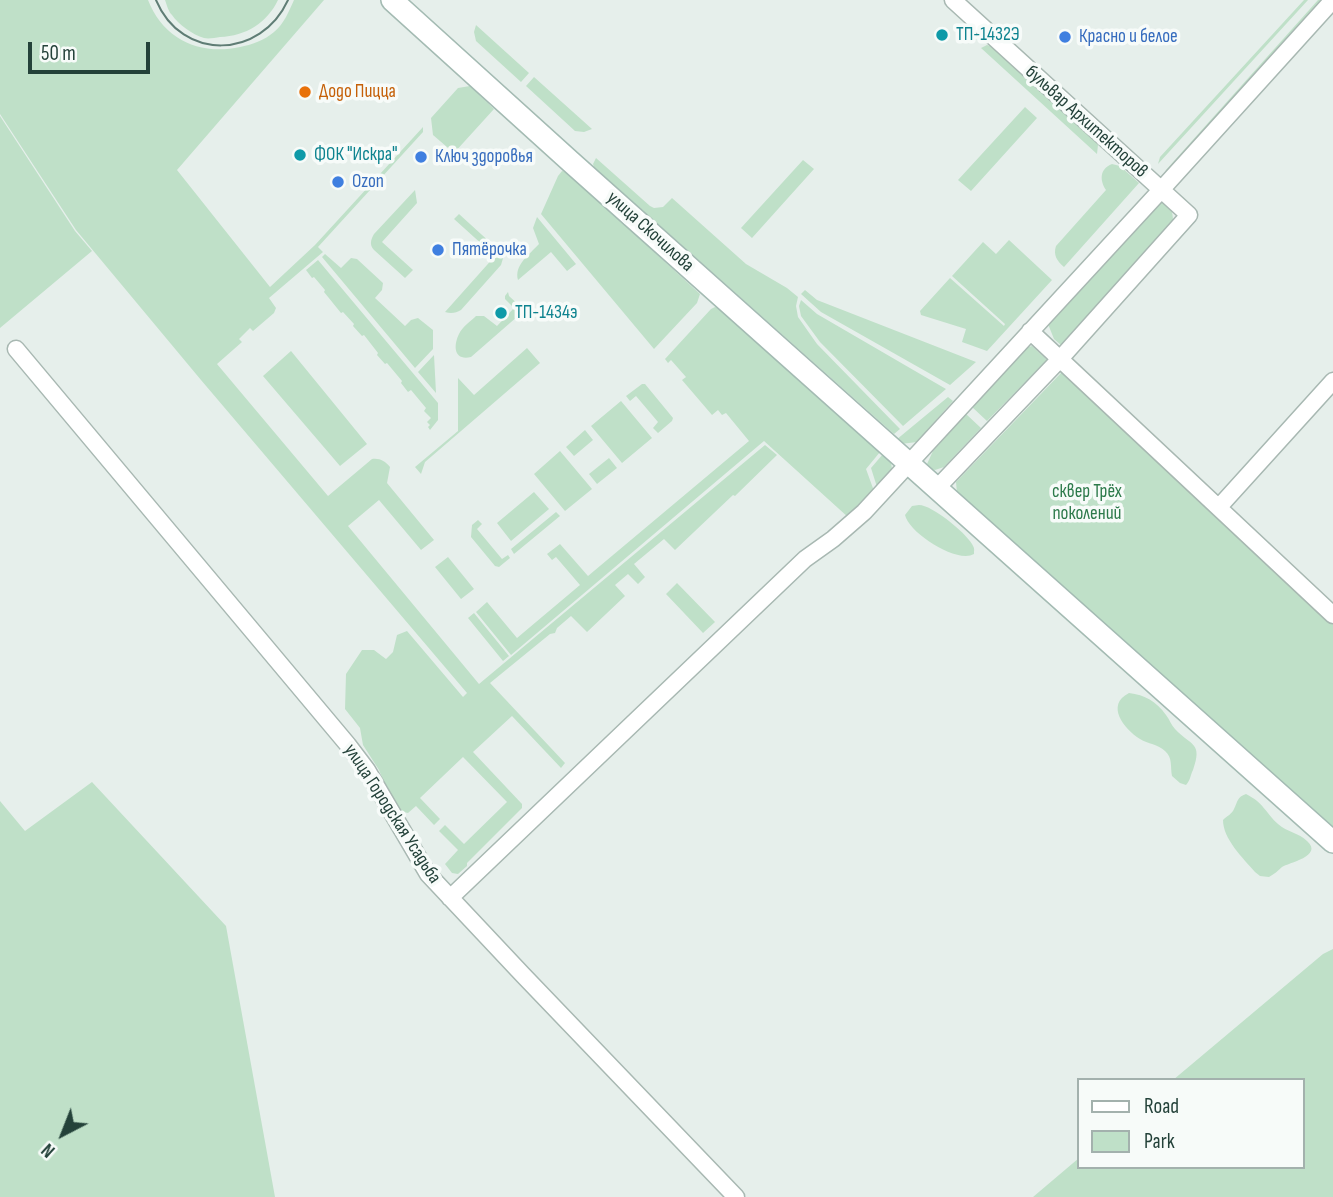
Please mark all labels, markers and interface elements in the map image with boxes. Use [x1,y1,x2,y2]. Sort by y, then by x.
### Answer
place label: ТП-1432Э [956,24,1020,46]
place label: Красно и белое [1079,26,1178,48]
marker: ТП-1432Э [934,27,950,43]
scale bar [32,28,154,72]
marker: Красно и белое [1057,29,1073,45]
text: 50 m [41,41,76,66]
street label: бульвар Архитекторов [1020,61,1152,183]
place label: Додо Пицца [319,81,396,103]
marker: Додо Пицца [297,84,313,100]
place label: ФОК "Искра" [314,144,398,166]
place label: Ключ здоровья [435,146,533,168]
marker: ФОК "Искра" [292,147,308,163]
marker: Ключ здоровья [413,149,429,165]
place label: Ozon [352,171,384,193]
marker: Ozon [330,174,346,190]
street label: улица Скочилова [602,187,698,277]
place label: Пятёрочка [452,239,527,261]
marker: Пятёрочка [430,242,446,258]
place label: ТП-1434э [515,302,577,324]
marker: ТП-1434э [493,305,509,321]
park label: сквер Трёх поколений [1052,481,1122,525]
street label: улица Городская Усадьба [338,740,446,888]
legend [1078,1078,1305,1169]
text: Road [1144,1094,1179,1119]
north arrow [28,1099,98,1169]
text: Park [1144,1129,1175,1154]
text: N [37,1138,60,1162]

